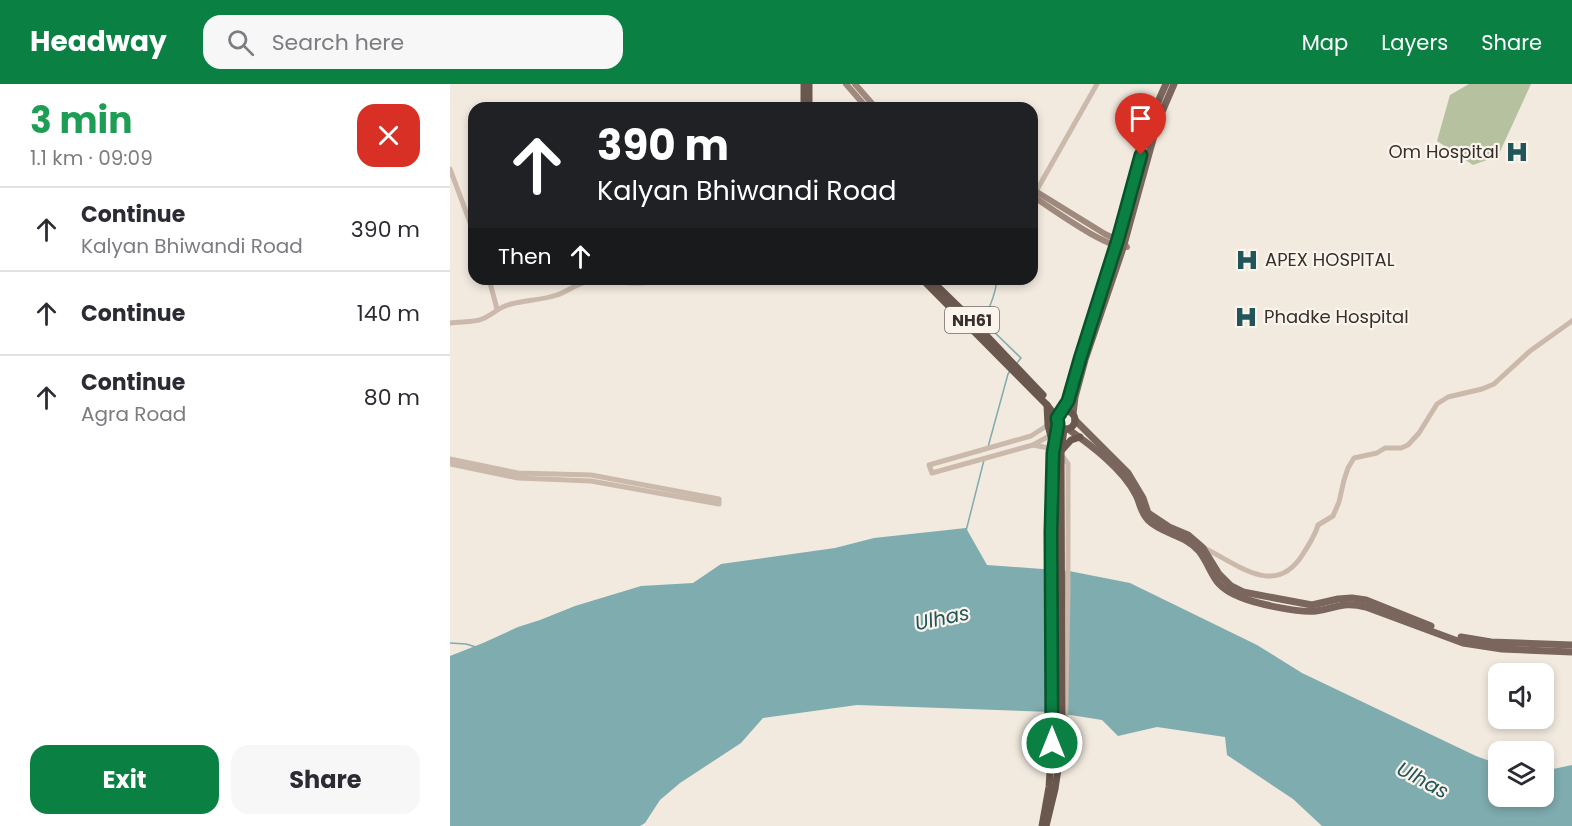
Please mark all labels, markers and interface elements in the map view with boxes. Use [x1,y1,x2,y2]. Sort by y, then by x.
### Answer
search box [203,15,623,69]
text: Headway [30,22,167,61]
icon: search [224,26,257,59]
text: Search here [272,27,404,58]
text: Map [1302,28,1348,57]
text: Layers [1381,28,1448,57]
text: Share [1481,28,1542,57]
pin [1115,93,1166,155]
text: 3 min [30,95,132,146]
icon: arrive [1124,102,1157,135]
button: close [357,104,420,167]
text: 390 m [597,116,729,175]
icon: ahead [498,126,576,204]
place label: Om Hospital [1388,139,1499,164]
hospital icon: Om Hospital [1504,139,1530,165]
text: 1.1 km · 09:09 [30,144,153,172]
text: Kalyan Bhiwandi Road [597,172,896,209]
text: Continue [81,199,185,230]
icon: ahead [30,213,63,246]
text: 390 m [351,214,420,245]
text: Kalyan Bhiwandi Road [81,232,303,260]
icon: ahead [564,240,597,273]
text: Then [498,241,552,272]
hospital icon: APEX HOSPITAL [1234,247,1260,273]
place label: APEX HOSPITAL [1265,247,1395,272]
icon: ahead [30,297,63,330]
text: Continue [81,298,185,329]
text: 140 m [357,298,420,329]
hospital icon: Phadke Hospital [1233,304,1259,330]
place label: Phadke Hospital [1264,304,1409,329]
road number: NH61 [945,307,999,333]
text: Continue [81,367,185,398]
icon: ahead [30,381,63,414]
text: 80 m [364,382,420,413]
text: Agra Road [81,400,186,428]
water label: Ulhas [912,599,972,637]
map controls [1488,663,1554,807]
button: sound [1488,663,1554,729]
position arrow [1020,711,1084,775]
button: layers [1488,741,1554,807]
button: Exit [30,745,219,814]
button: Share [231,745,420,814]
water label: Ulhas [1392,755,1454,805]

